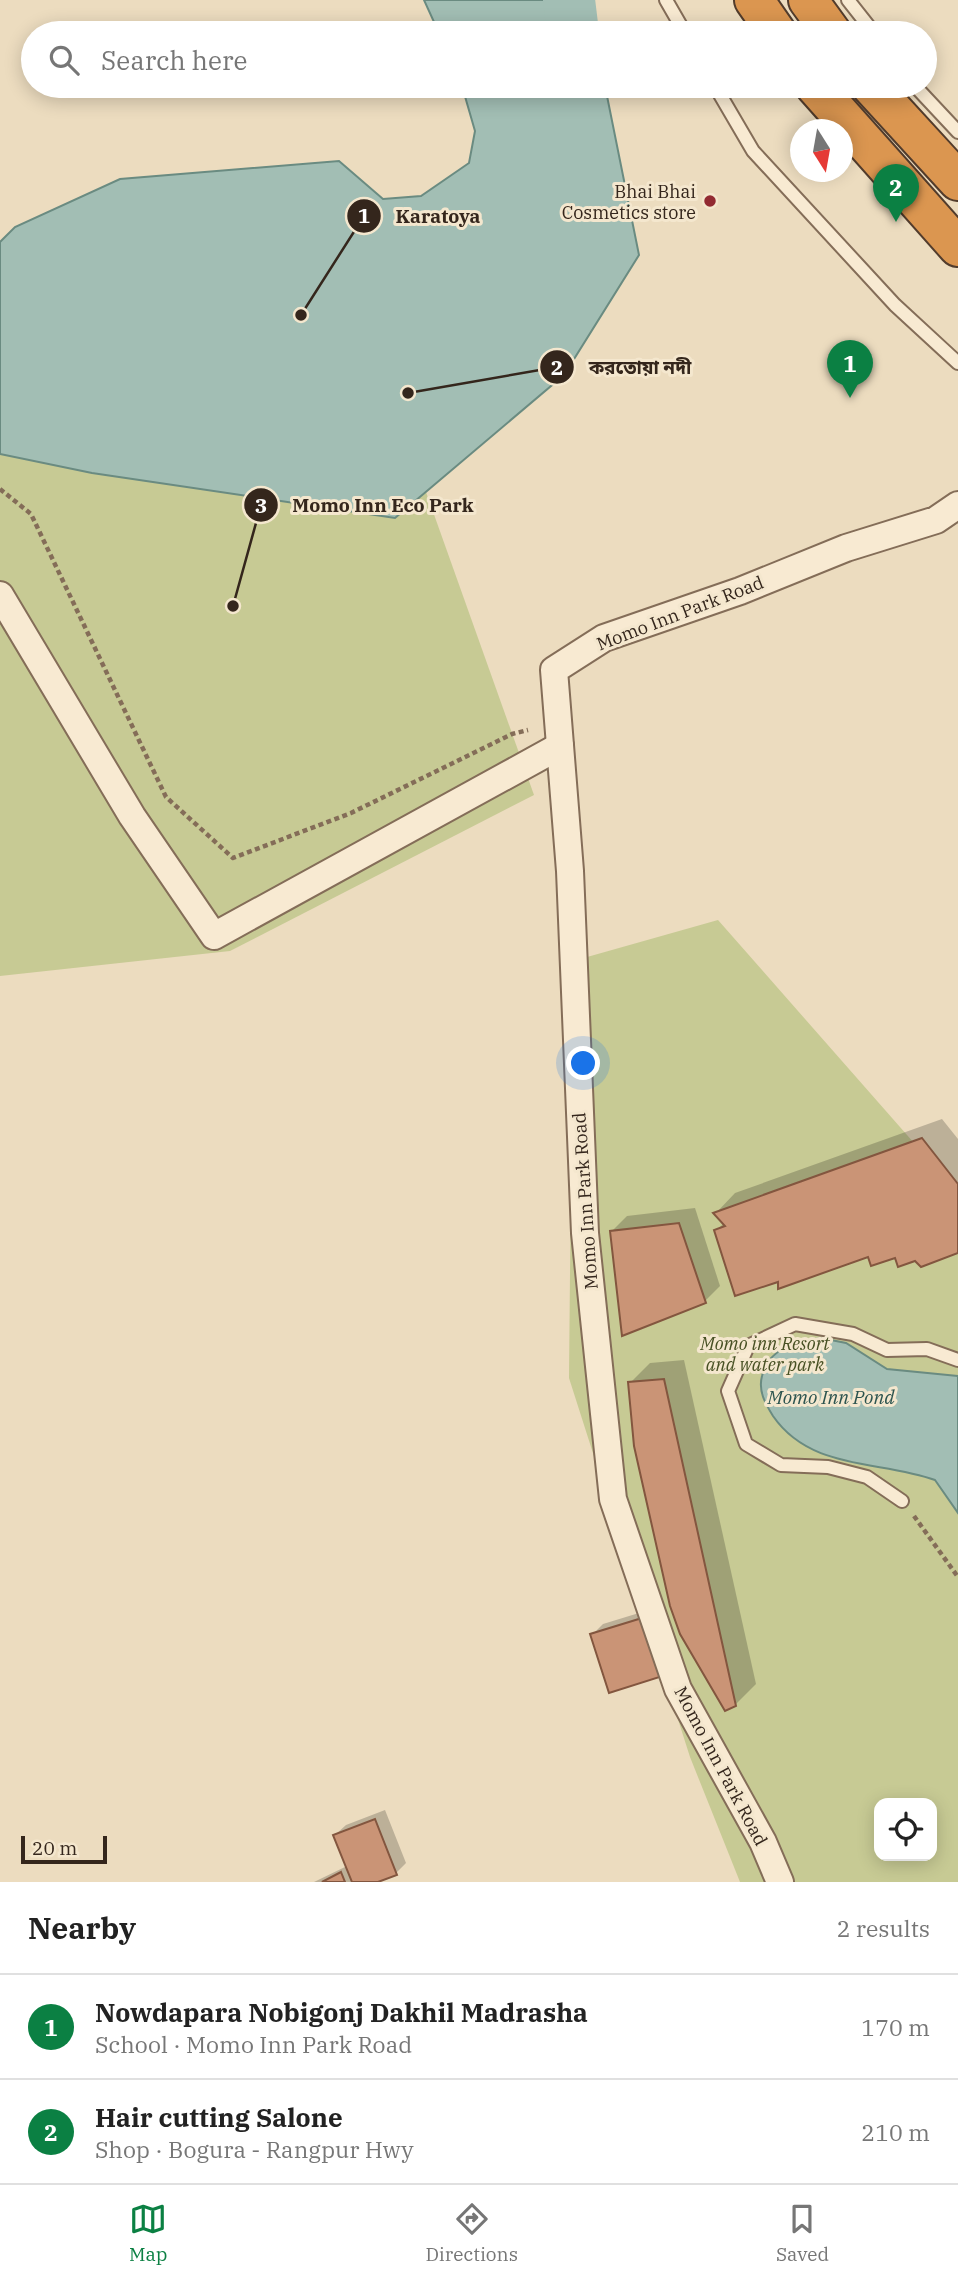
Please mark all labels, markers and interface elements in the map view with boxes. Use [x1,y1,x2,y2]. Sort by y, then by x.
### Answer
search box [21,21,937,98]
icon: search [45,41,83,79]
text: Search here [101,43,247,77]
north arrow [790,119,853,182]
pin: 2 [873,164,919,222]
place label: Bhai Bhai Cosmetics store [562,180,696,224]
marker: Bhai Bhai Cosmetics store [702,193,718,209]
callout: Karatoya [347,196,495,236]
text: 1 [358,201,370,229]
text: Karatoya [396,204,481,228]
pin: 1 [827,340,873,398]
callout: করতোয়া নদী [540,347,706,387]
text: 2 [551,353,563,381]
text: করতোয়া নদী [588,355,692,379]
callout: Momo Inn Eco Park [243,485,487,525]
text: 3 [255,491,267,519]
text: Momo Inn Eco Park [292,493,474,517]
street label: Momo Inn Park Road [593,571,767,655]
your location [566,1046,600,1080]
street label: Momo Inn Park Road [567,1112,603,1290]
park label: Momo inn Resort and water park [699,1332,830,1376]
water label: Momo Inn Pond [766,1385,895,1409]
street label: Momo Inn Park Road [669,1682,773,1850]
map controls [874,1798,937,1861]
button: locate [874,1798,937,1861]
scale bar [21,1833,107,1865]
text: 20 m [32,1836,77,1860]
text: Nearby [28,1908,136,1947]
text: 2 results [837,1913,930,1943]
text: Nowdapara Nobigonj Dakhil Madrasha [95,1995,588,2029]
text: 1 [44,2012,58,2042]
text: 170 m [861,2012,930,2042]
text: School · Momo Inn Park Road [95,2029,412,2059]
text: Hair cutting Salone [95,2100,343,2134]
text: 2 [44,2117,58,2147]
text: 210 m [861,2117,930,2147]
text: Shop · Bogura - Rangpur Hwy [95,2134,413,2164]
tab: Map [129,2200,168,2266]
tab: Directions [425,2200,518,2266]
tab: Saved [776,2200,829,2266]

